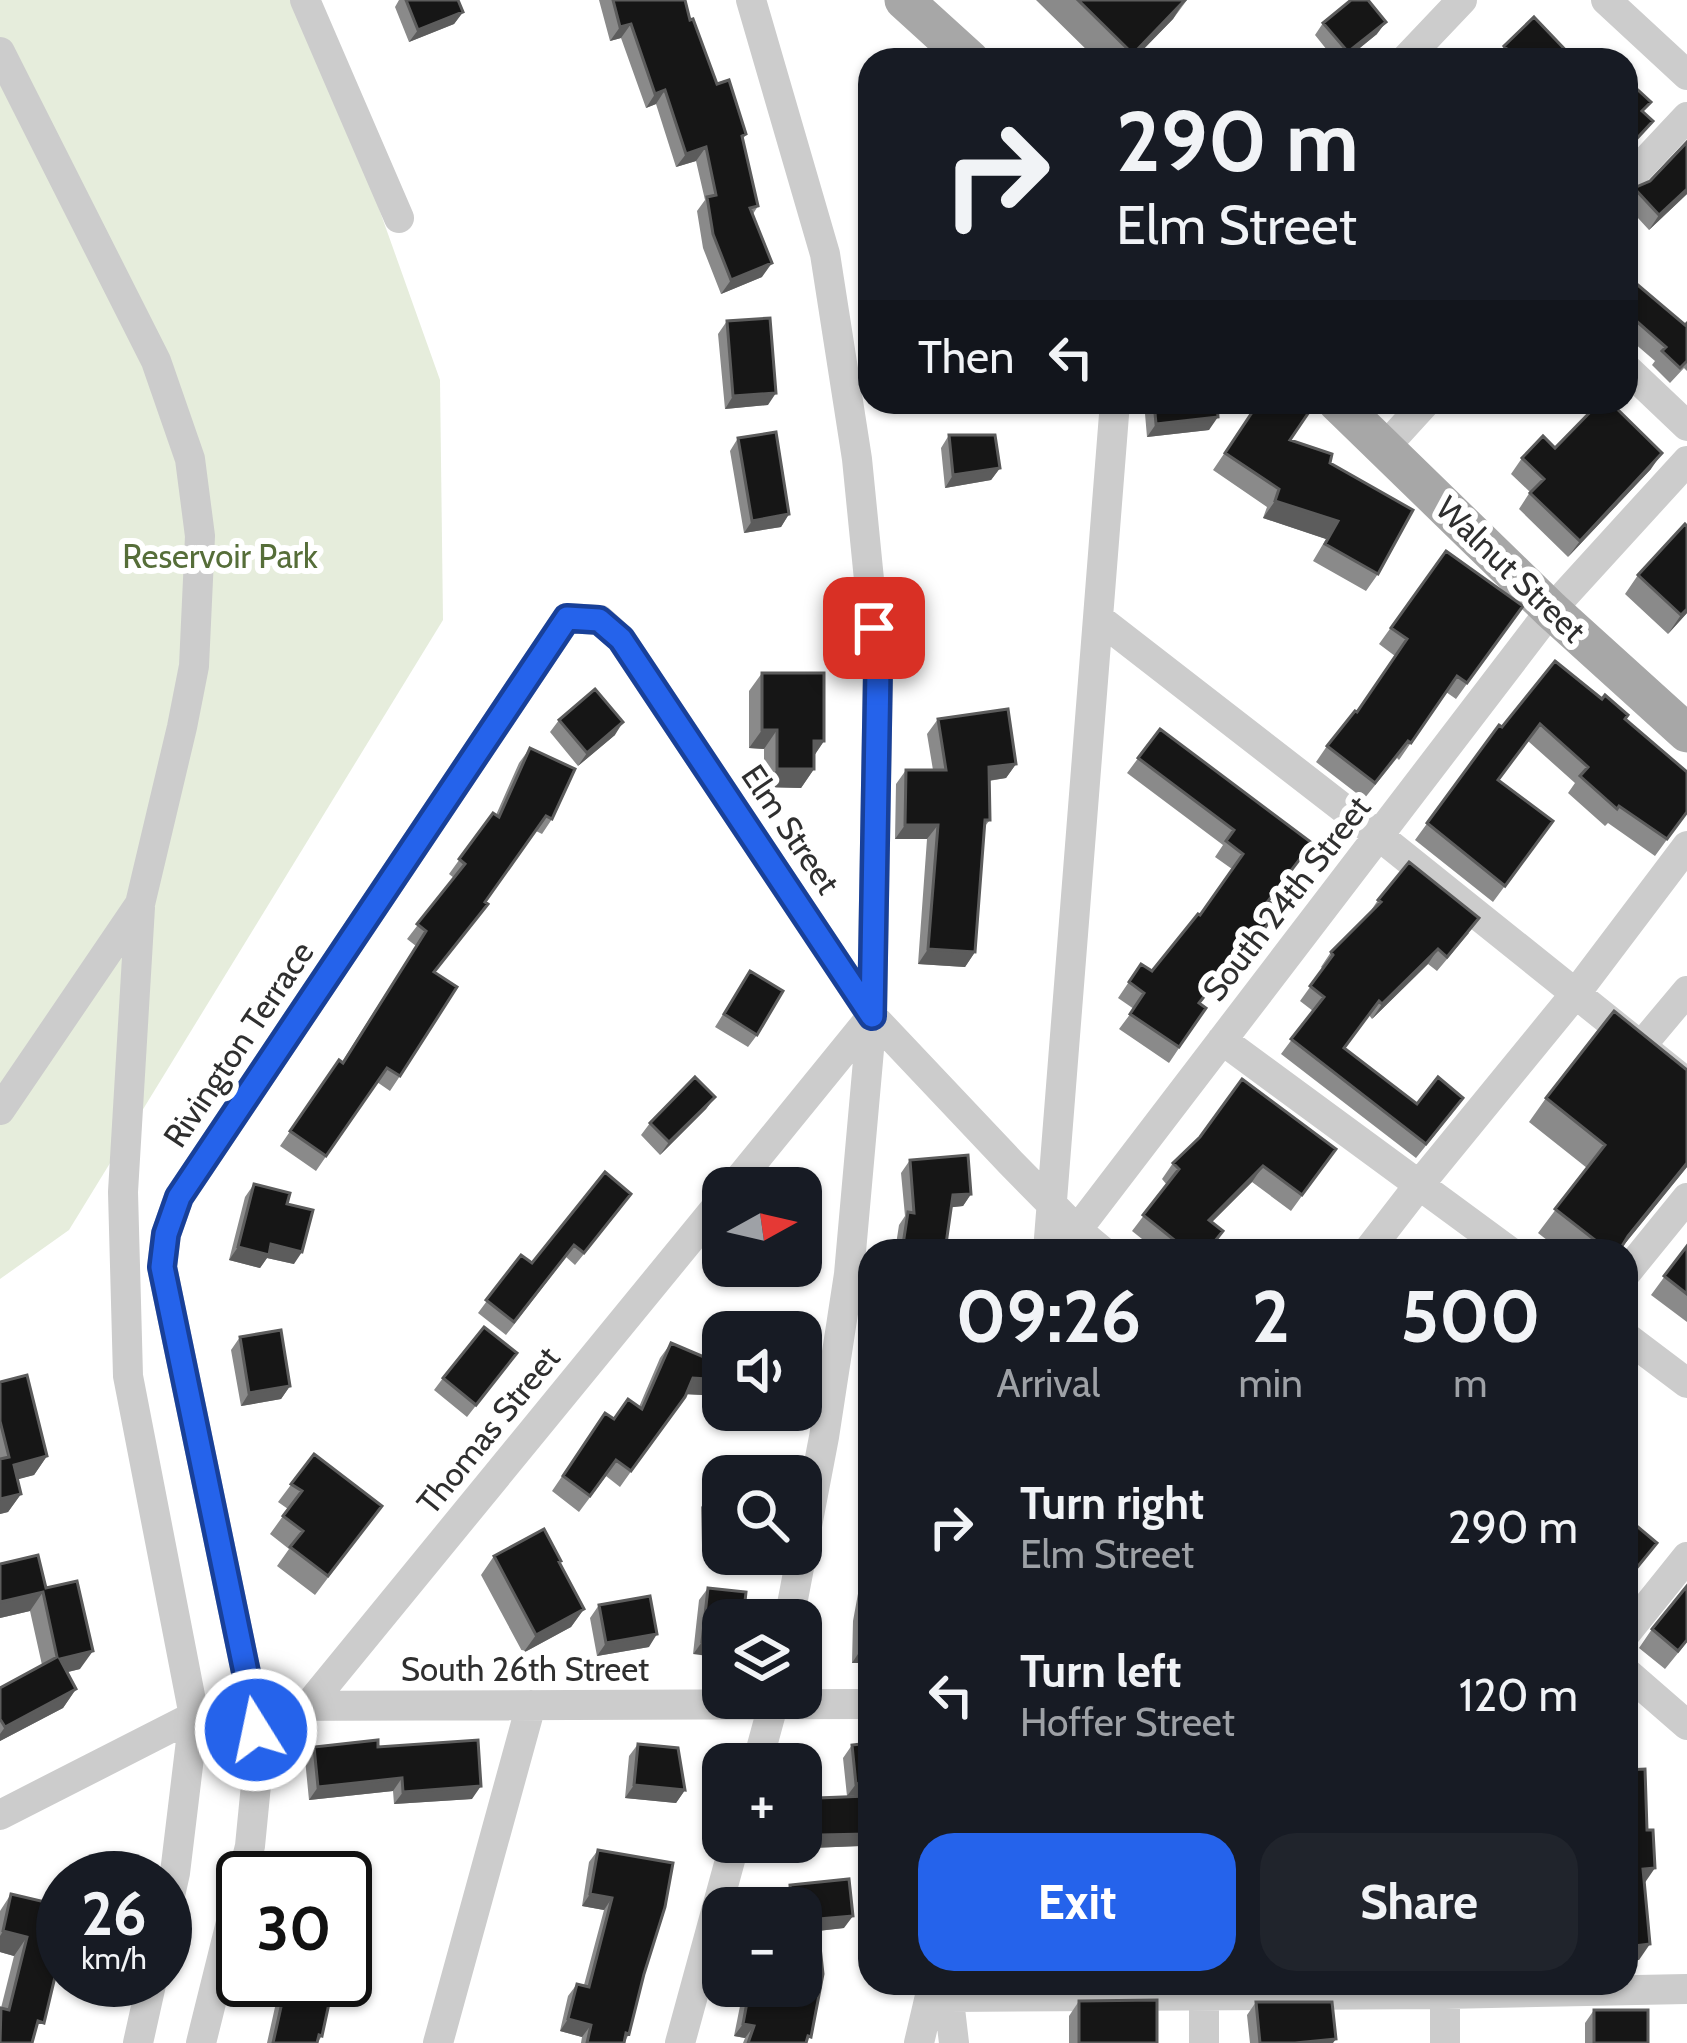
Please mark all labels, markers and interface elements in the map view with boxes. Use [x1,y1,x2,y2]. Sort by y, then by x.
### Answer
text: 290 m [1116,90,1359,192]
icon: right [918,96,1074,252]
text: Elm Street [1116,192,1357,258]
icon: left [1038,324,1104,390]
text: Then [918,330,1014,384]
street label: Walnut Street [1428,488,1594,650]
park label: Reservoir Park [122,536,318,576]
pin [823,577,925,679]
icon: arrive [841,595,907,661]
street label: Elm Street [733,757,849,901]
street label: South 24th Street [1194,788,1378,1008]
street label: Rivington Terrace [154,933,322,1155]
north arrow [702,1167,822,1287]
map controls [702,1167,822,2007]
text: 09:26 [955,1273,1141,1360]
text: 2 [1252,1273,1290,1360]
text: 500 [1400,1273,1541,1360]
button: sound [702,1311,822,1431]
street label: Thomas Street [408,1338,568,1522]
text: Arrival [996,1359,1100,1407]
text: min [1239,1359,1303,1407]
text: m [1453,1359,1488,1407]
button: search [702,1455,822,1575]
text: Turn right [1020,1476,1204,1530]
icon: right [918,1494,984,1560]
text: 290 m [1448,1500,1578,1554]
text: Elm Street [1020,1530,1194,1578]
button: layers [702,1599,822,1719]
text: Turn left [1020,1644,1182,1698]
street label: South 26th Street [401,1649,649,1689]
icon: left [918,1662,984,1728]
position arrow [193,1667,319,1793]
text: 120 m [1459,1668,1578,1722]
text: Hoffer Street [1020,1698,1235,1746]
button: + [702,1743,822,1863]
button: Exit [918,1833,1236,1971]
button: Share [1260,1833,1578,1971]
speed limit sign: 30 [216,1851,372,2007]
text: 26 [81,1877,147,1950]
button: − [702,1887,822,2007]
text: km/h [81,1940,147,1977]

